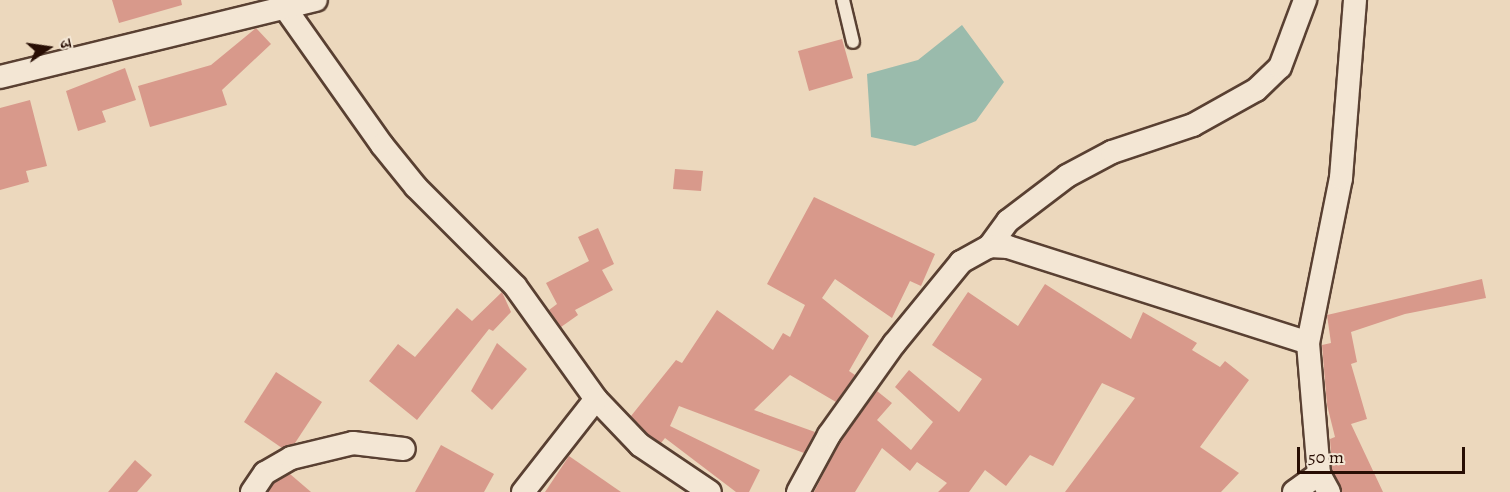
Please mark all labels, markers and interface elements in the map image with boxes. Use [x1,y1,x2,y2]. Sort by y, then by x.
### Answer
north arrow [18,18,78,78]
text: उ [54,38,77,50]
scale bar [1300,435,1468,473]
text: 50 m [1308,445,1344,469]

